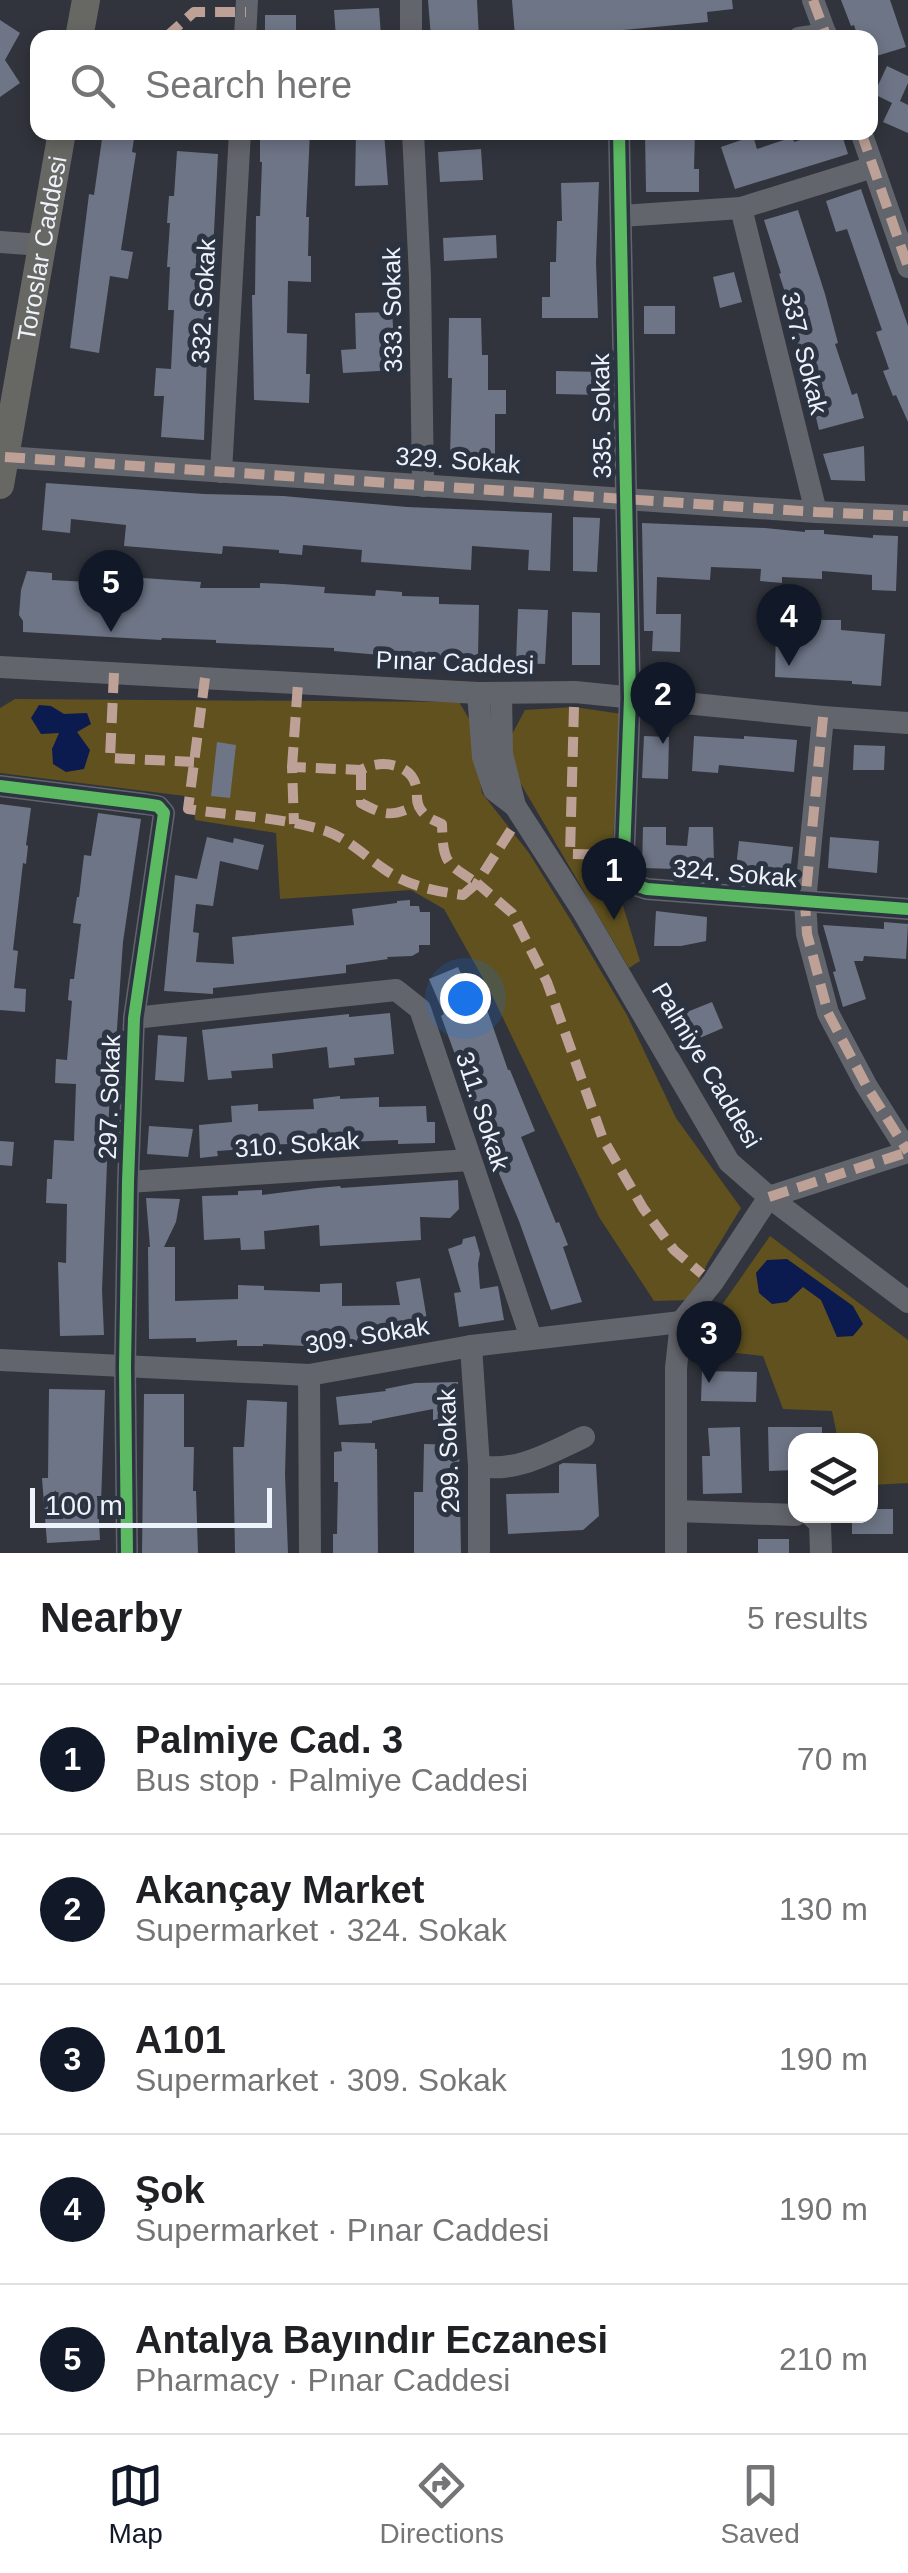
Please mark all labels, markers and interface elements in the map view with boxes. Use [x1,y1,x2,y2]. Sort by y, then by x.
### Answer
search box [30,30,878,140]
icon: search [65,58,120,113]
text: Search here [145,64,352,106]
street label: Toroslar Caddesi [11,154,72,343]
street label: 332. Sokak [186,237,220,364]
street label: 333. Sokak [377,247,407,373]
street label: 337. Sokak [776,289,834,418]
street label: 335. Sokak [586,353,616,479]
street label: 329. Sokak [395,442,522,478]
pin: 5 [78,550,144,632]
pin: 4 [756,584,822,666]
street label: Pınar Caddesi [375,645,535,679]
pin: 2 [630,662,696,744]
pin: 1 [582,838,646,920]
street label: 324. Sokak [671,854,799,892]
your location [440,973,491,1024]
street label: Palmiye Caddesi [647,977,767,1153]
street label: 297. Sokak [93,1034,125,1160]
street label: 311. Sokak [451,1048,516,1174]
street label: 310. Sokak [234,1126,361,1162]
pin: 3 [676,1300,742,1383]
street label: 309. Sokak [303,1311,431,1359]
street label: 299. Sokak [432,1388,464,1514]
map controls [788,1433,878,1523]
button: layers [788,1433,878,1523]
scale bar [30,1483,272,1528]
text: 100 m [45,1490,123,1521]
text: Nearby [40,1594,182,1641]
text: 5 results [747,1600,868,1636]
text: Palmiye Cad. 3 [135,1719,403,1761]
text: 1 [64,1741,81,1777]
text: 70 m [797,1741,868,1777]
text: Bus stop · Palmiye Caddesi [135,1762,528,1798]
text: Akançay Market [135,1869,424,1911]
text: 2 [64,1891,81,1927]
text: 130 m [779,1891,868,1927]
text: Supermarket · 324. Sokak [135,1912,507,1948]
text: A101 [135,2019,226,2061]
text: 3 [64,2041,81,2077]
text: 190 m [779,2041,868,2077]
text: Supermarket · 309. Sokak [135,2062,507,2098]
text: Şok [135,2169,205,2211]
text: 4 [64,2191,81,2227]
text: 190 m [779,2191,868,2227]
text: Supermarket · Pınar Caddesi [135,2212,549,2248]
text: Antalya Bayındır Eczanesi [135,2319,608,2361]
text: 5 [64,2341,81,2377]
text: 210 m [779,2341,868,2377]
text: Pharmacy · Pınar Caddesi [135,2362,510,2398]
tab: Map [108,2458,163,2550]
tab: Directions [380,2458,504,2550]
tab: Saved [720,2458,800,2550]

